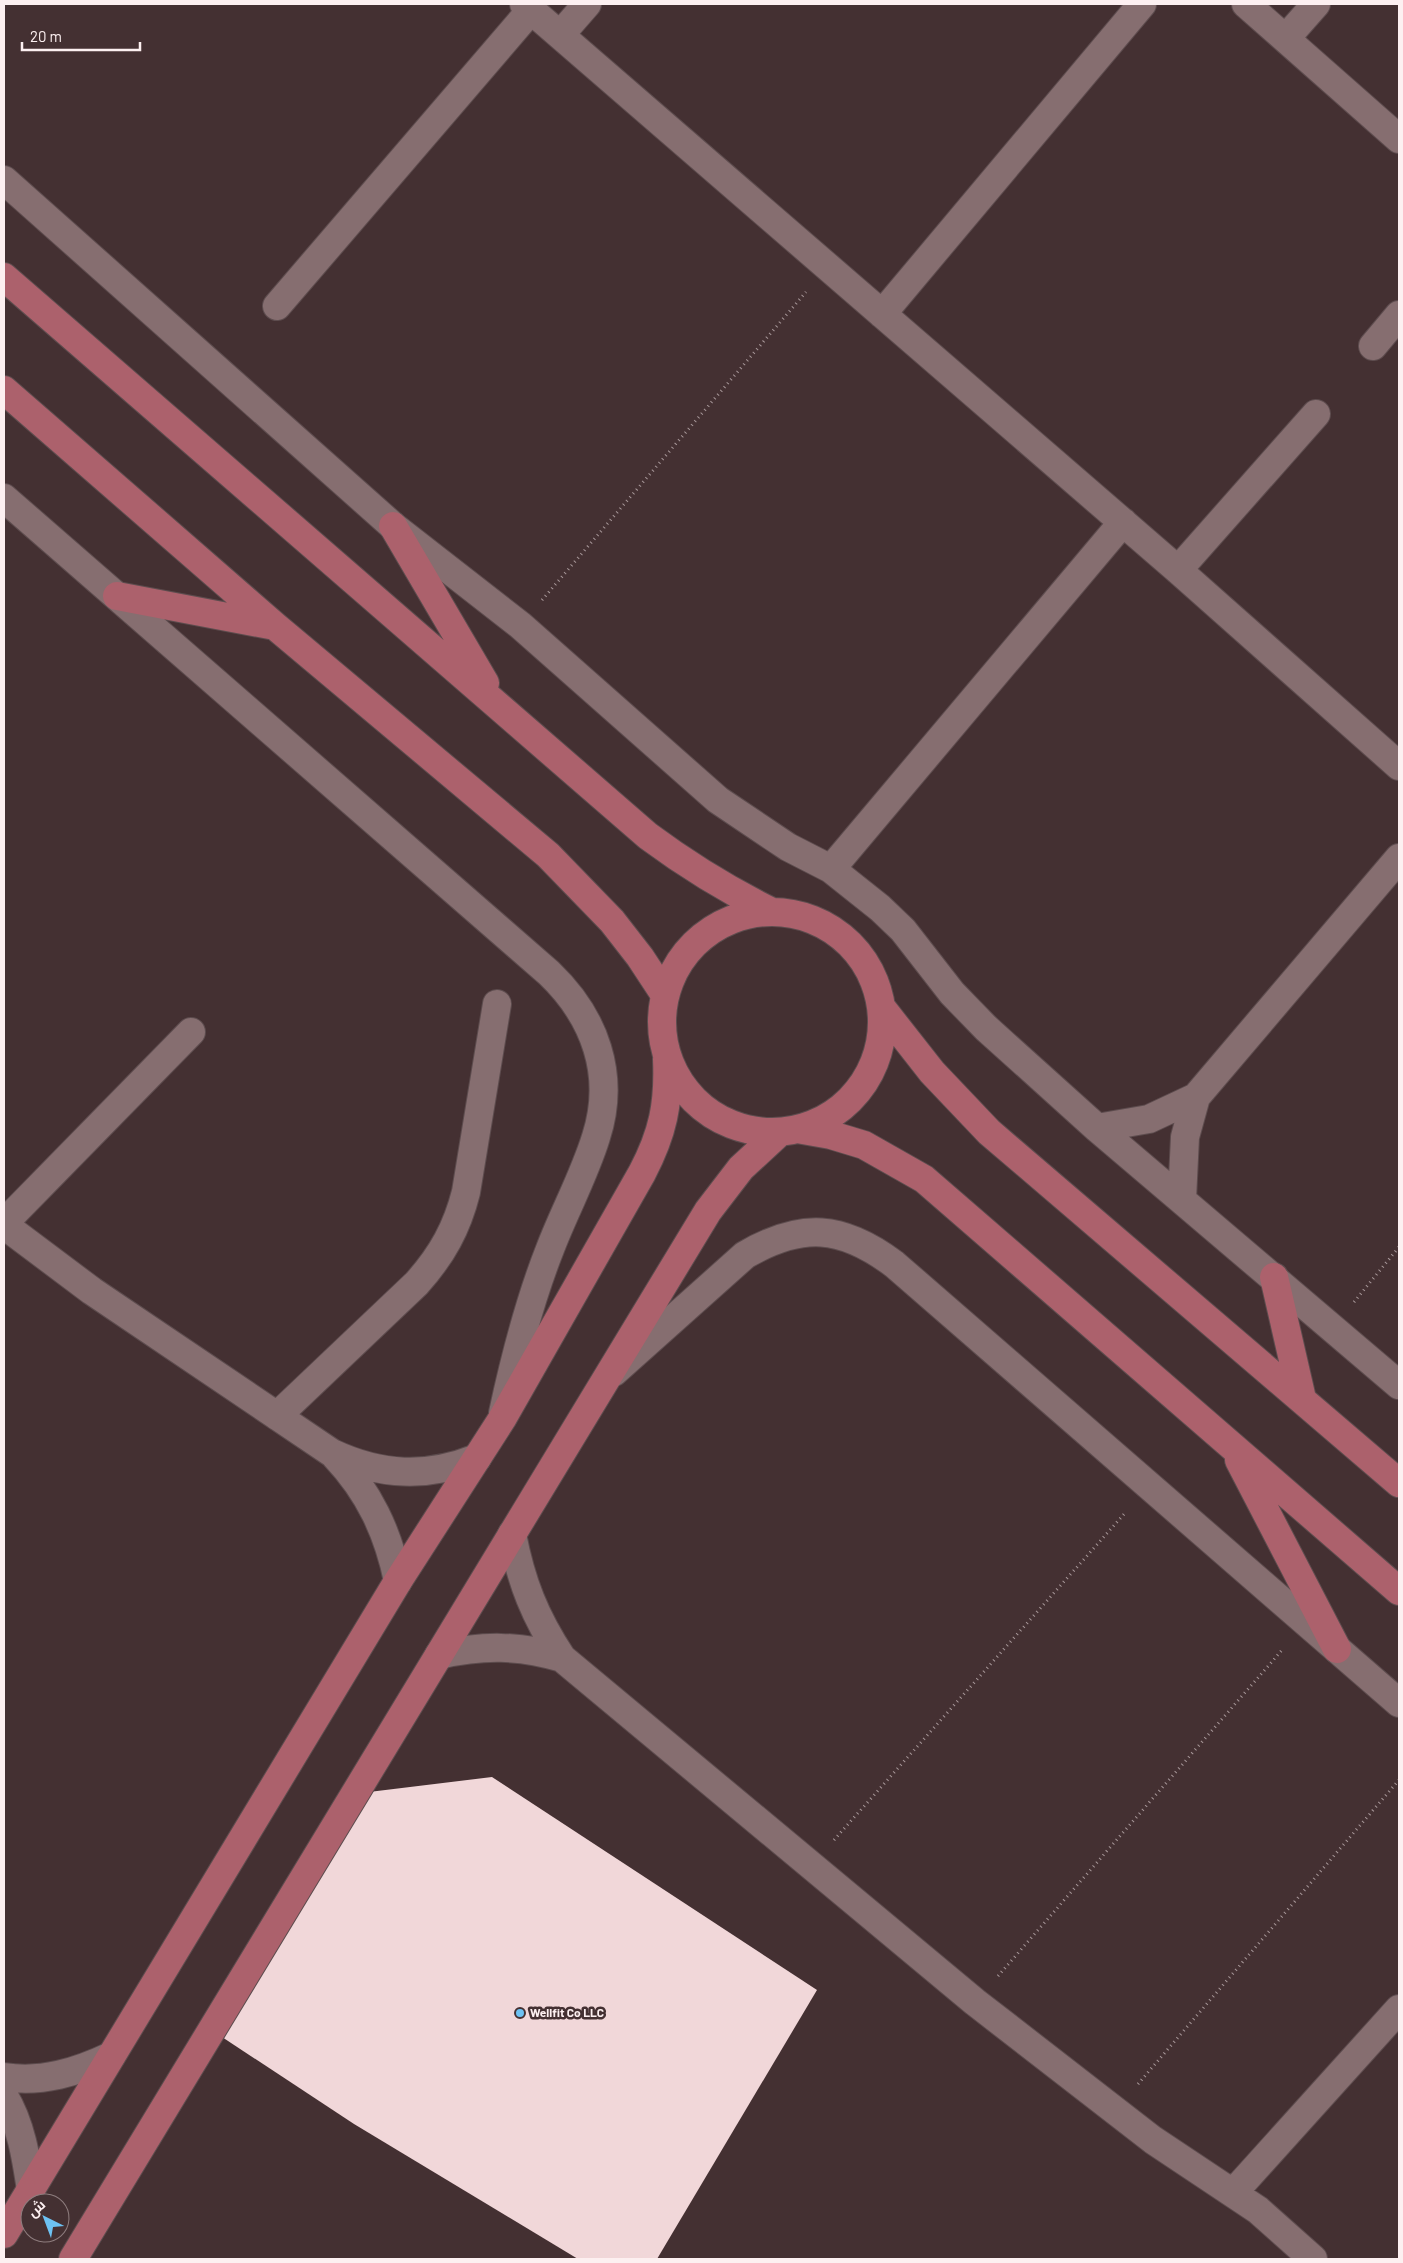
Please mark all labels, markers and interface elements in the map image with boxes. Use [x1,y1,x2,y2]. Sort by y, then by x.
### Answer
scale bar [22,20,140,52]
text: 20 m [30,27,62,45]
place label: Wellfit Co LLC [530,2005,604,2019]
marker: Wellfit Co LLC [514,2007,526,2019]
north arrow [20,2193,70,2243]
text: ش [24,2196,49,2221]

